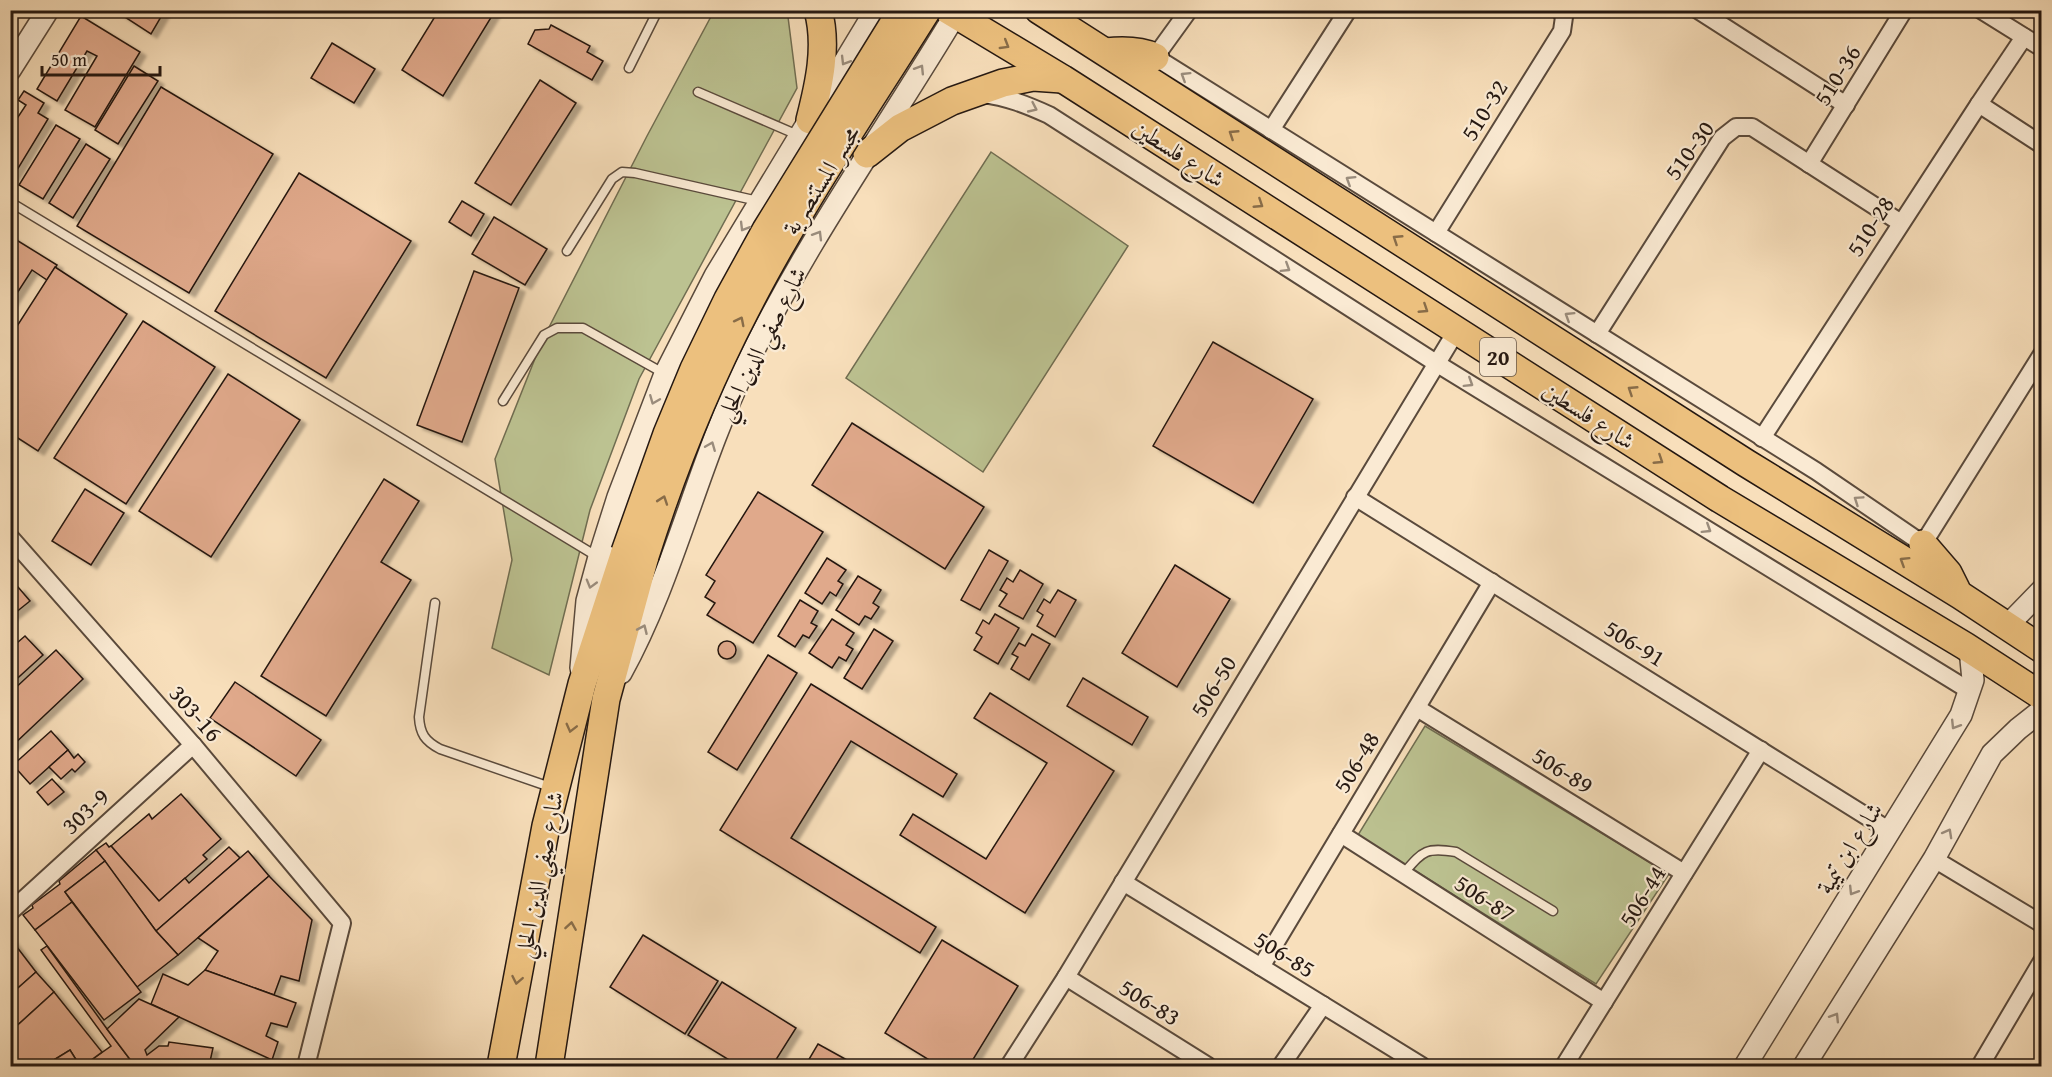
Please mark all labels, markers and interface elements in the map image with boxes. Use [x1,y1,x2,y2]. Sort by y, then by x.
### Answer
one-way arrow [999,37,1009,49]
street label: 510-36 [1805,38,1869,112]
scale bar [42,39,160,77]
text: 50 m [51,46,87,73]
one-way arrow [841,55,853,65]
one-way arrow [913,65,925,75]
one-way arrow [1181,72,1192,83]
street label: 510-32 [1452,73,1516,147]
one-way arrow [1026,100,1037,112]
street label: شارع فلسطين [1124,110,1232,198]
street label: 510-30 [1655,113,1723,187]
street label: مجسر المستنصرية [773,118,869,242]
one-way arrow [1229,129,1239,141]
one-way arrow [1346,175,1356,187]
street label: 510-28 [1837,189,1903,263]
one-way arrow [1253,197,1264,208]
one-way arrow [740,221,752,231]
one-way arrow [811,231,822,241]
one-way arrow [1393,235,1404,246]
one-way arrow [1280,260,1291,271]
street label: شارع صفي الدين الحلي [707,261,820,430]
one-way arrow [1418,302,1428,314]
one-way arrow [1565,312,1575,324]
one-way arrow [732,316,744,327]
road number: 20 [1480,338,1516,376]
street label: شارع فلسطين [1534,372,1642,460]
one-way arrow [1463,376,1473,388]
one-way arrow [1628,385,1638,397]
one-way arrow [649,394,661,405]
one-way arrow [704,441,716,452]
one-way arrow [1653,452,1663,464]
one-way arrow [656,495,669,506]
one-way arrow [1853,496,1864,507]
one-way arrow [1701,522,1711,534]
one-way arrow [1900,556,1910,568]
one-way arrow [586,579,598,589]
street label: 506-91 [1598,611,1672,675]
one-way arrow [636,624,648,635]
street label: 506-50 [1181,649,1245,723]
street label: 303-16 [161,677,231,749]
one-way arrow [1951,719,1963,729]
one-way arrow [566,722,578,733]
street label: 506-48 [1324,725,1388,799]
street label: 506-89 [1526,738,1600,802]
street label: 303-9 [53,780,117,842]
street label: شارع صفي الدين الحلي [506,788,578,963]
street label: شارع ابن تيمية [1807,795,1894,902]
one-way arrow [1941,829,1953,839]
street label: 506-44 [1610,859,1674,933]
street label: 506-87 [1448,865,1522,931]
one-way arrow [1848,885,1860,895]
one-way arrow [565,921,577,930]
street label: 506-85 [1248,922,1322,986]
street label: 506-83 [1113,970,1187,1034]
one-way arrow [512,976,524,985]
one-way arrow [1827,1013,1839,1023]

